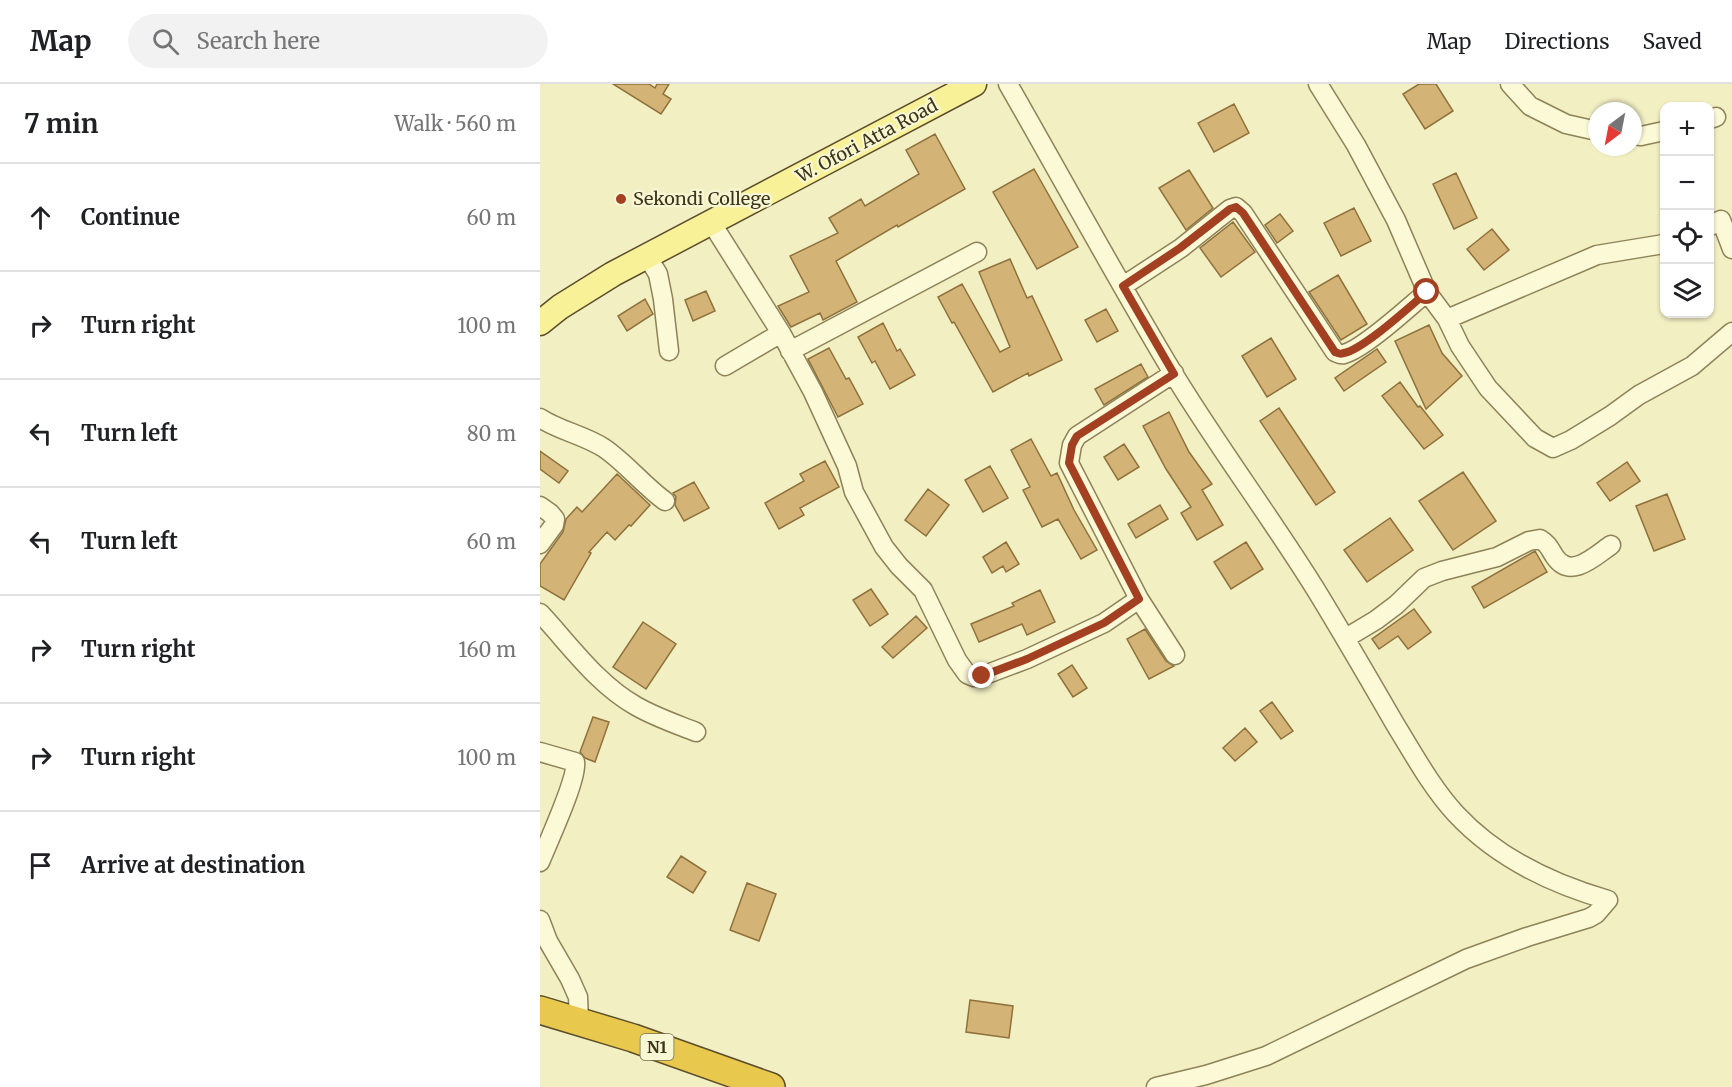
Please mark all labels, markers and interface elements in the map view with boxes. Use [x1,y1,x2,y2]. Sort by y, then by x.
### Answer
search box [128,14,548,68]
text: Map [30,23,92,59]
icon: search [149,25,182,58]
text: Search here [197,27,320,55]
text: Map [1427,28,1471,55]
text: Directions [1504,28,1609,55]
text: Saved [1642,28,1702,55]
street label: W. Ofori Atta Road [791,93,942,188]
north arrow [1588,102,1642,156]
map controls [1660,102,1714,318]
button: + [1660,102,1714,156]
text: 7 min [24,107,98,140]
text: Walk · 560 m [395,111,516,136]
button: − [1660,156,1714,210]
place label: Sekondi College [633,187,770,210]
marker: Sekondi College [614,192,628,206]
icon: ahead [24,201,57,234]
text: Continue [81,203,180,231]
text: 60 m [466,205,516,230]
button: locate [1660,210,1714,264]
button: layers [1660,264,1714,318]
route start [1413,278,1439,304]
icon: right [24,309,57,342]
text: Turn right [81,311,195,339]
text: 100 m [457,313,516,338]
icon: left [24,417,57,450]
text: Turn left [81,419,178,447]
text: 80 m [467,421,516,446]
icon: left [24,525,57,558]
text: Turn left [81,527,178,555]
text: 60 m [466,529,516,554]
icon: right [24,633,57,666]
text: Turn right [81,635,195,663]
text: 160 m [458,637,516,662]
route end [968,662,994,688]
icon: right [24,741,57,774]
text: Turn right [81,743,195,771]
text: 100 m [457,745,516,770]
icon: arrive [24,849,57,882]
text: Arrive at destination [81,851,305,879]
road number: N1 [640,1034,674,1060]

